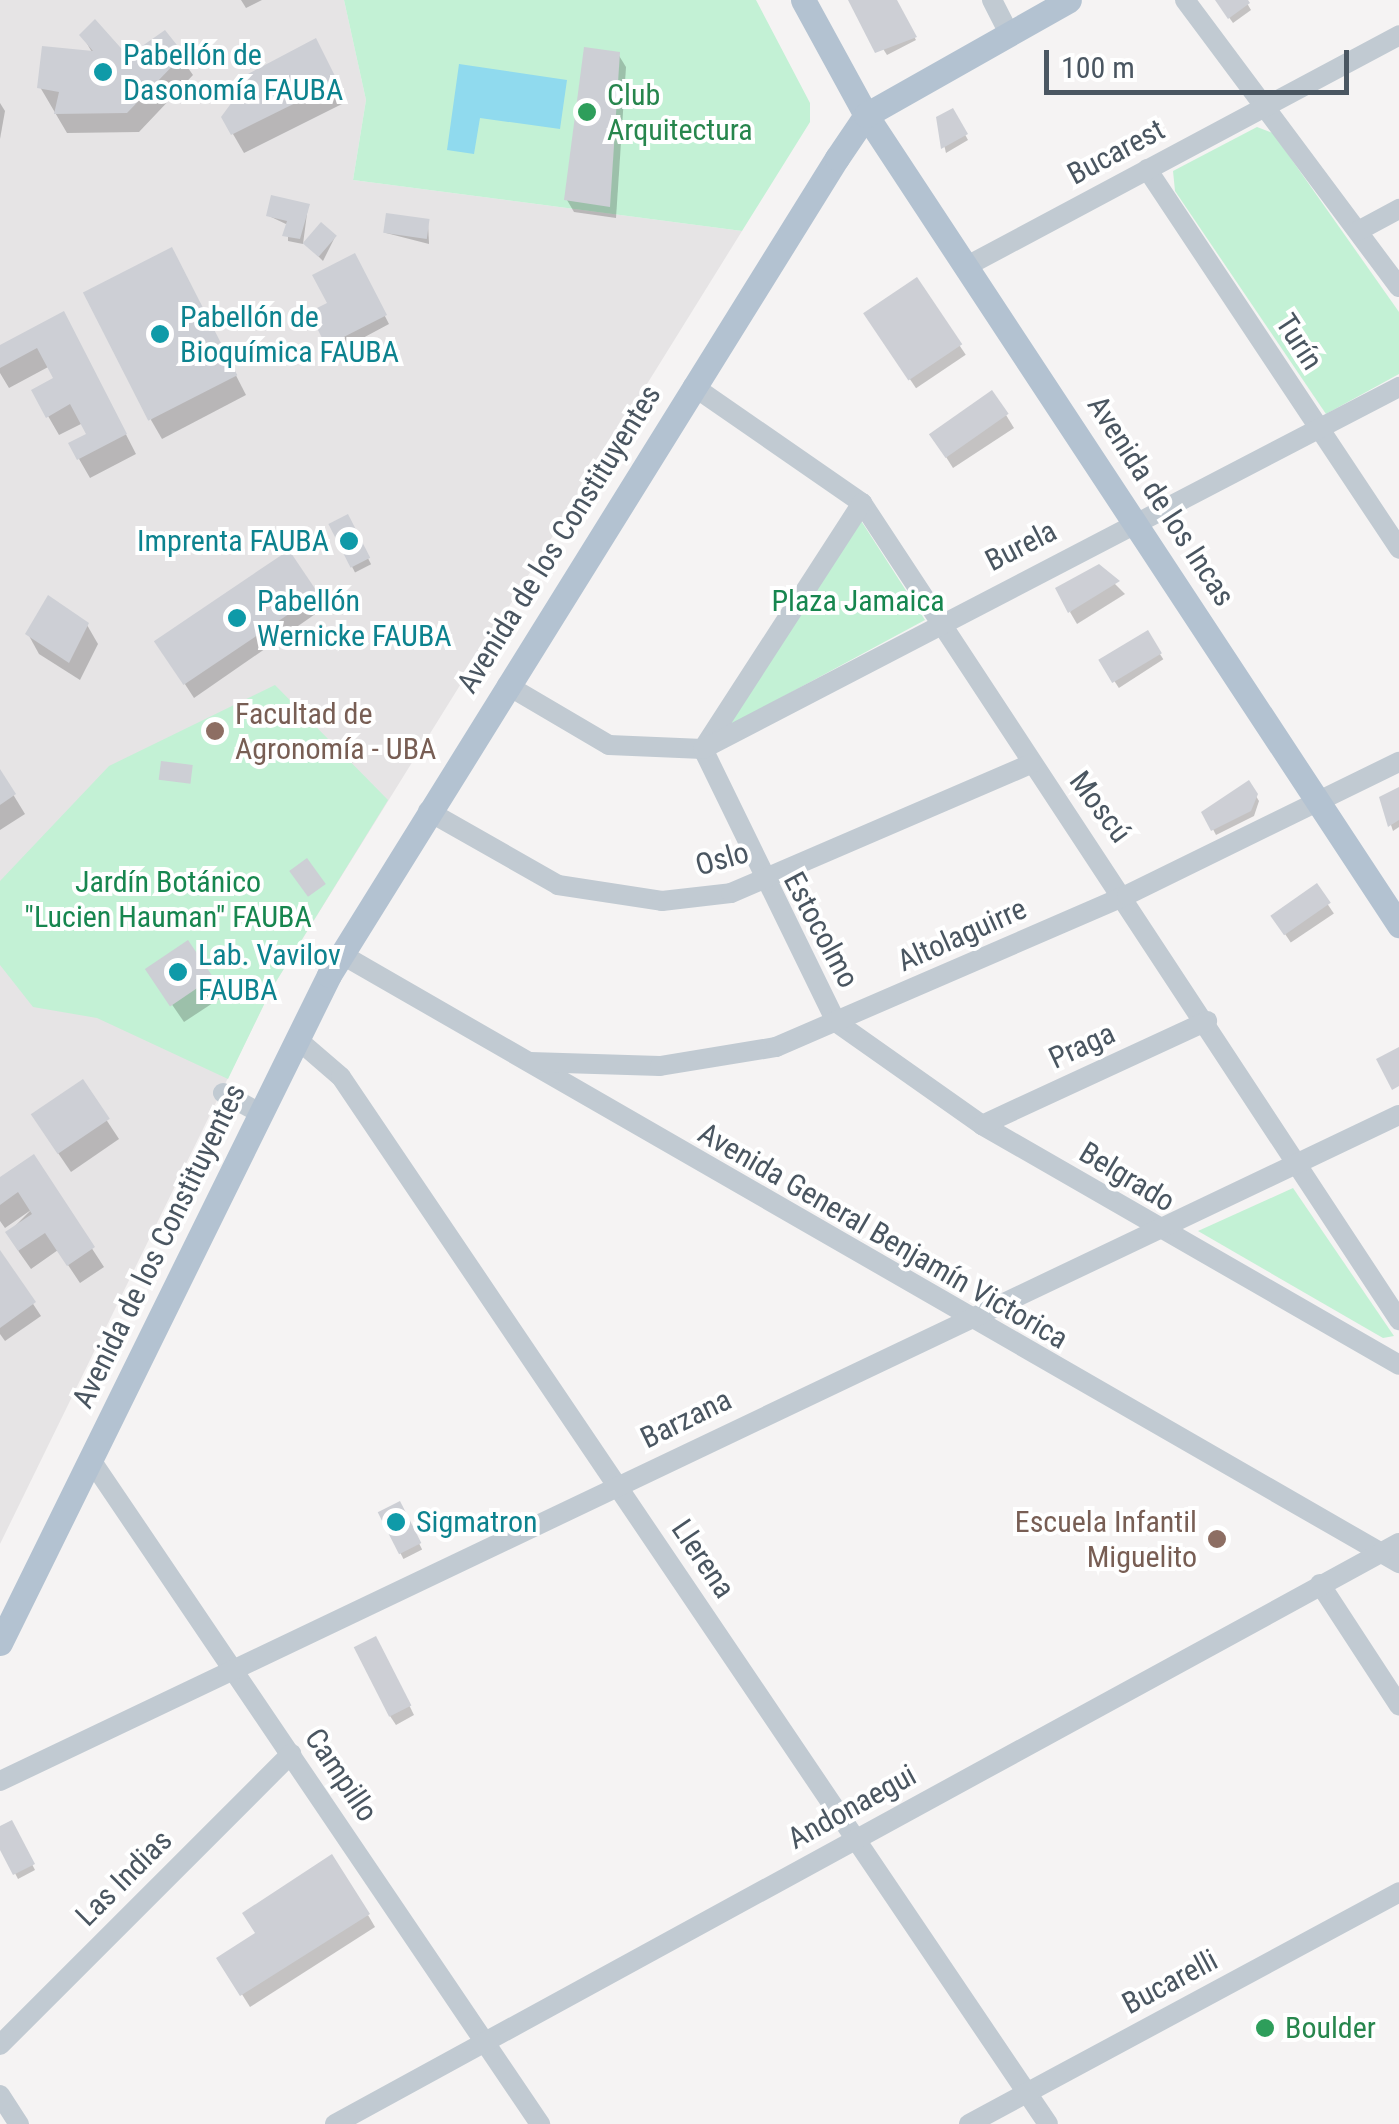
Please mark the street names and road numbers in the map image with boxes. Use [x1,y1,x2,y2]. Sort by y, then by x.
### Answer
street label: Bucarest [1061,112,1171,192]
street label: Turín [1268,307,1330,377]
street label: Avenida de los Constituyentes [449,378,669,700]
street label: Avenida de los Incas [1080,389,1242,613]
street label: Burela [979,513,1063,579]
street label: Moscú [1062,764,1138,850]
street label: Oslo [691,834,753,884]
street label: Estocolmo [776,866,866,994]
street label: Altolaguirre [892,891,1032,979]
street label: Praga [1043,1015,1121,1077]
street label: Avenida de los Constituyentes [65,1078,253,1414]
street label: Avenida General Benjamín Victorica [692,1115,1074,1357]
street label: Belgrado [1073,1135,1181,1219]
street label: Barzana [635,1382,737,1456]
street label: Llerena [664,1513,742,1605]
street label: Campillo [297,1722,385,1828]
street label: Andonaegui [782,1757,922,1857]
street label: Las Indias [68,1822,180,1934]
street label: Bucarelli [1116,1942,1224,2022]

